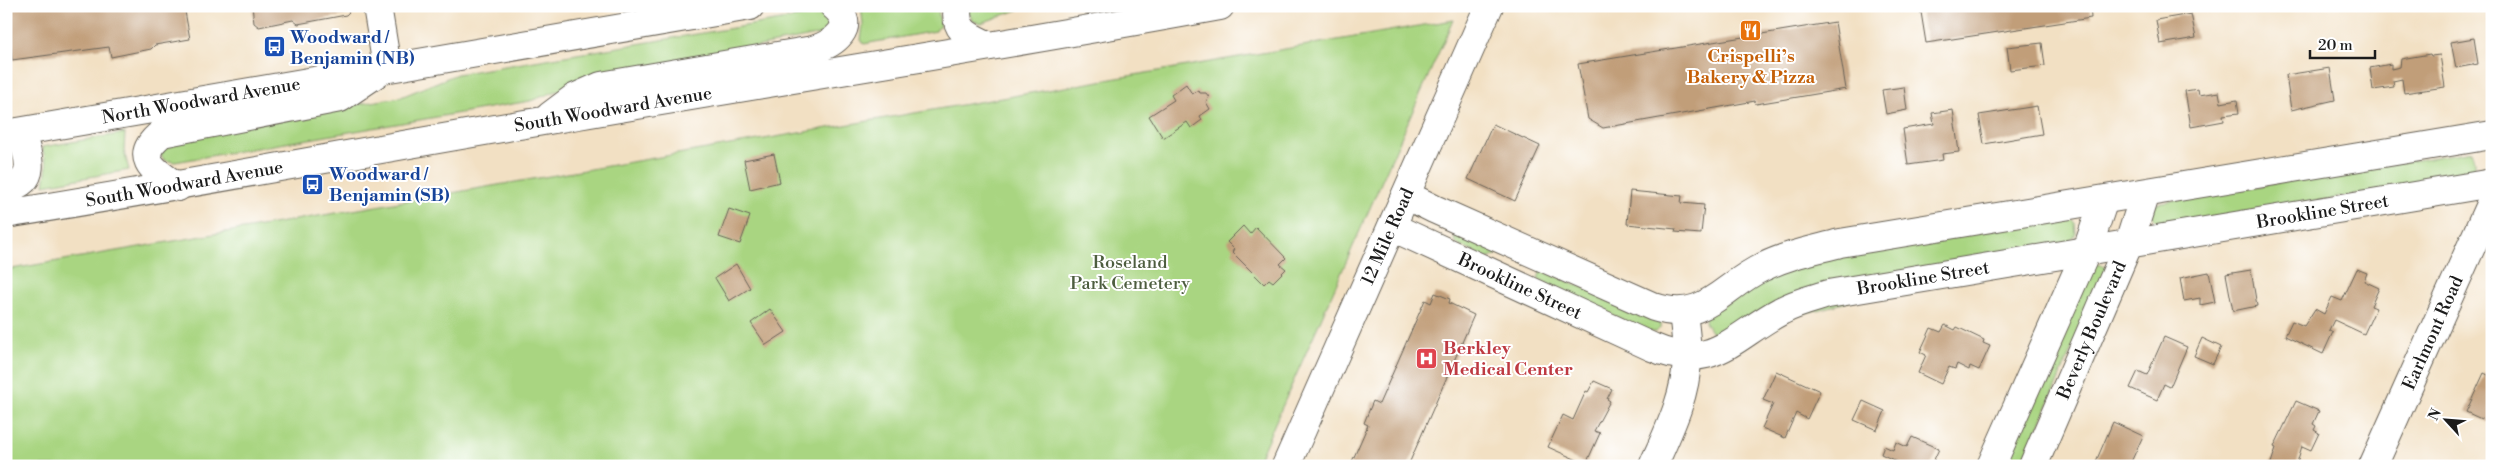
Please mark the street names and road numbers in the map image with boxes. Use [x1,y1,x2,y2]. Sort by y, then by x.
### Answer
street label: North Woodward Avenue [100,72,302,129]
street label: South Woodward Avenue [512,81,714,137]
street label: South Woodward Avenue [84,155,285,212]
street label: 12 Mile Road [1356,183,1419,289]
street label: Brookline Street [2254,189,2391,234]
street label: Brookline Street [1454,247,1586,325]
street label: Brookline Street [1854,256,1991,301]
street label: Beverly Boulevard [2051,257,2132,404]
street label: Earlmont Road [2397,271,2469,394]

